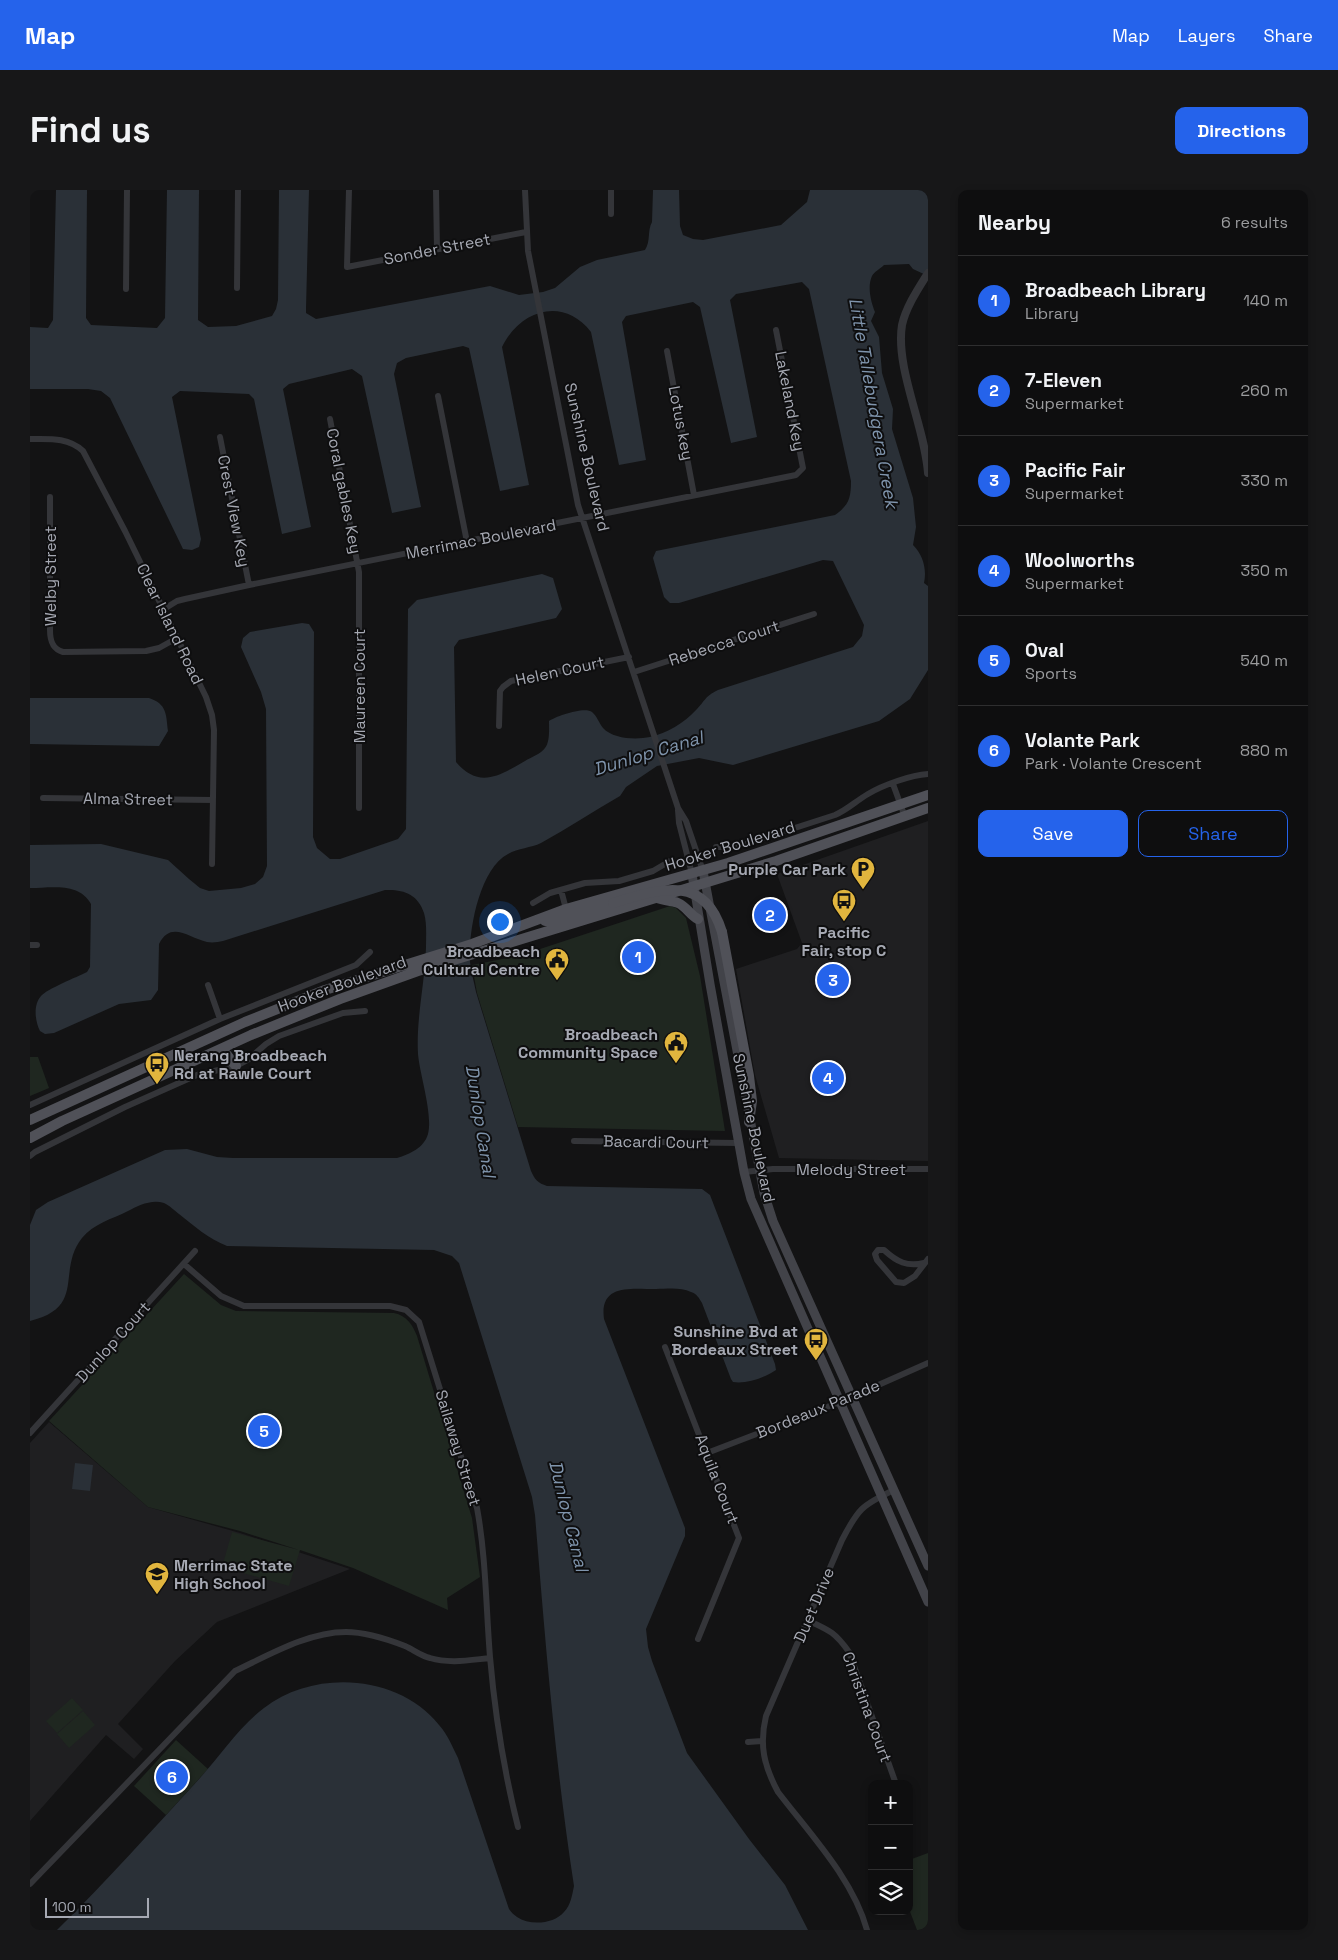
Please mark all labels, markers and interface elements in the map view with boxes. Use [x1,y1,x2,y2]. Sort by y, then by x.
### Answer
text: Map [25,20,75,51]
text: Map [1112,24,1150,47]
text: Layers [1178,24,1235,47]
text: Share [1263,24,1313,47]
button: Directions [1175,107,1308,154]
text: Find us [30,108,151,152]
text: Nearby [978,209,1051,236]
text: 6 results [1221,212,1288,233]
street label: Sonder Street [382,228,492,270]
text: Broadbeach Library [1025,278,1206,303]
text: 1 [990,290,998,311]
text: 140 m [1243,290,1288,311]
water label: Little Tallebudgera Creek [844,296,904,512]
text: Library [1025,303,1079,324]
street label: Lakeland Key [770,349,810,453]
text: 7-Eleven [1025,368,1102,393]
text: 2 [989,380,999,401]
text: 260 m [1240,380,1288,401]
street label: Sunshine Boulevard [560,381,614,533]
street label: Lotus key [663,384,699,462]
text: Supermarket [1025,393,1124,414]
street label: Coral gables Key [322,426,366,556]
street label: Crest View Key [213,453,255,569]
text: Pacific Fair [1025,458,1126,483]
text: 3 [989,470,999,491]
text: 330 m [1241,470,1288,491]
text: Supermarket [1025,483,1124,504]
street label: Merrimac Boulevard [404,514,558,564]
street label: Welby Street [40,526,61,626]
text: Woolworths [1025,548,1135,573]
street label: Clear Island Road [132,560,208,688]
text: 4 [989,560,999,581]
text: 350 m [1241,560,1288,581]
text: Supermarket [1025,573,1124,594]
street label: Rebecca Court [666,615,782,671]
street label: Maureen Court [349,629,370,743]
text: Oval [1025,638,1064,663]
text: 5 [989,650,999,671]
text: 540 m [1240,650,1288,671]
street label: Helen Court [513,651,607,691]
text: Sports [1025,663,1077,684]
water label: Dunlop Canal [590,725,708,781]
text: Volante Park [1025,728,1140,753]
text: 6 [989,740,999,761]
text: 880 m [1240,740,1288,761]
text: Park · Volante Crescent [1025,753,1202,774]
street label: Alma Street [83,788,173,810]
button: Save [978,810,1128,857]
button: Share [1138,810,1288,857]
street label: Hooker Boulevard [662,816,798,876]
parking icon: Purple Car Park [850,856,876,890]
place label: Purple Car Park [728,859,846,880]
bus stop icon: Pacific Fair, stop C [831,888,857,922]
pin: 2 [754,896,786,934]
your location [487,909,513,935]
place label: Pacific Fair, stop C [802,922,886,961]
pin: 1 [622,938,654,976]
place label: Broadbeach Cultural Centre [423,941,540,980]
public building icon: Broadbeach Cultural Centre [544,947,570,981]
street label: Hooker Boulevard [275,951,409,1017]
pin: 3 [817,961,849,999]
place label: Broadbeach Community Space [518,1024,658,1063]
public building icon: Broadbeach Community Space [663,1030,689,1064]
place label: Nerang Broadbeach Rd at Rawle Court [174,1045,327,1084]
bus stop icon: Nerang Broadbeach Rd at Rawle Court [144,1051,170,1085]
street label: Sunshine Boulevard [728,1052,780,1204]
pin: 4 [812,1059,844,1097]
water label: Dunlop Canal [461,1063,502,1181]
street label: Bacardi Court [603,1131,709,1153]
street label: Melody Street [796,1159,906,1180]
street label: Dunlop Court [71,1297,155,1387]
place label: Sunshine Bvd at Bordeaux Street [671,1321,798,1360]
bus stop icon: Sunshine Bvd at Bordeaux Street [803,1327,829,1361]
street label: Bordeaux Parade [753,1375,883,1443]
street label: Sailaway Street [430,1387,486,1509]
pin: 5 [248,1412,280,1450]
street label: Aquila Court [690,1431,744,1527]
water label: Dunlop Canal [544,1458,595,1576]
place label: Merrimac State High School [174,1555,292,1594]
school or university icon: Merrimac State High School [144,1561,170,1595]
street label: Duet Drive [789,1564,839,1646]
street label: Christina Court [837,1649,897,1765]
pin: 6 [156,1758,188,1796]
map controls [868,1780,913,1915]
button: + [868,1780,913,1825]
button: − [868,1825,913,1870]
button: layers [868,1870,913,1915]
scale bar [45,1895,149,1918]
text: 100 m [52,1898,91,1916]

